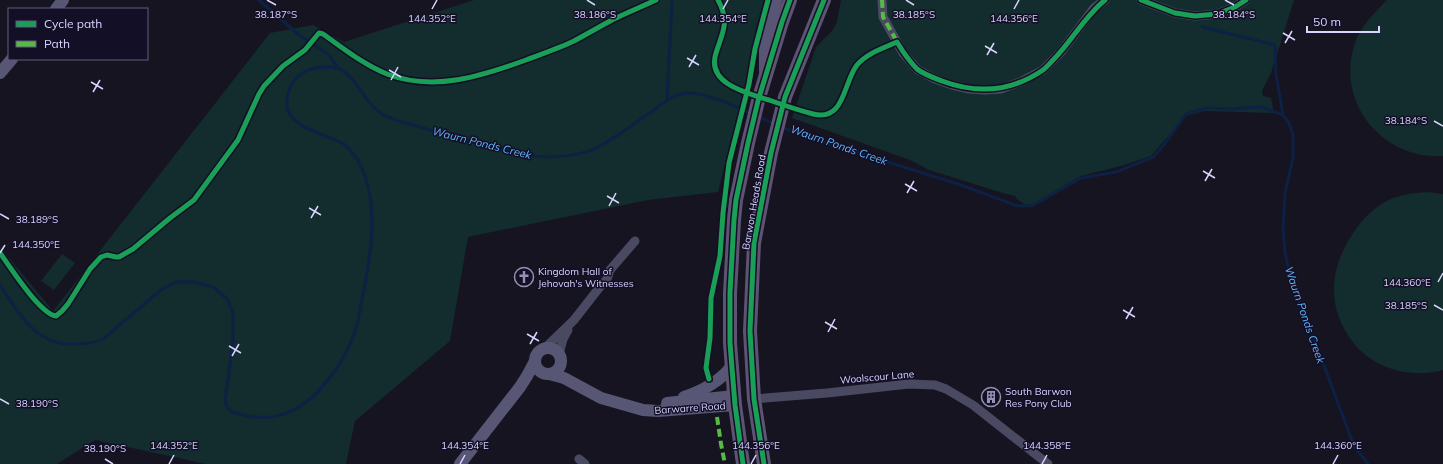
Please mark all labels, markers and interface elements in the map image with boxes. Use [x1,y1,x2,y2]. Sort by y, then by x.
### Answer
legend [8,8,148,60]
text: 38.187°S [255,8,297,21]
text: 38.186°S [574,8,616,21]
text: 38.185°S [893,8,935,21]
text: 38.184°S [1213,8,1255,21]
scale bar [1307,8,1379,34]
text: 144.352°E [408,12,456,25]
text: 144.354°E [699,12,747,25]
text: 144.356°E [990,12,1038,25]
text: 50 m [1313,14,1341,29]
text: Cycle path [44,16,102,31]
text: Path [44,36,70,51]
text: 38.184°S [1385,114,1427,127]
water label: Waurn Ponds Creek [789,122,890,168]
water label: Waurn Ponds Creek [431,124,533,162]
street label: Barwon Heads Road [739,153,769,251]
text: 38.189°S [16,213,58,226]
text: 144.350°E [12,238,60,251]
place label: Kingdom Hall of Jehovah's Witnesses [538,265,634,290]
water label: Waurn Ponds Creek [1282,265,1328,366]
church icon: Kingdom Hall of Jehovah's Witnesses [513,266,535,288]
text: 144.360°E [1383,276,1431,289]
text: 38.185°S [1385,299,1427,312]
street label: Woolscour Lane [839,367,915,387]
place label: South Barwon Res Pony Club [1005,385,1072,410]
building icon: South Barwon Res Pony Club [980,386,1002,408]
text: 38.190°S [16,397,58,410]
street label: Barwarre Road [654,399,726,417]
text: 144.352°E [150,439,198,452]
text: 144.354°E [441,439,489,452]
text: 144.356°E [732,439,780,452]
text: 144.358°E [1023,439,1071,452]
text: 144.360°E [1314,439,1362,452]
text: 38.190°S [84,442,126,455]

